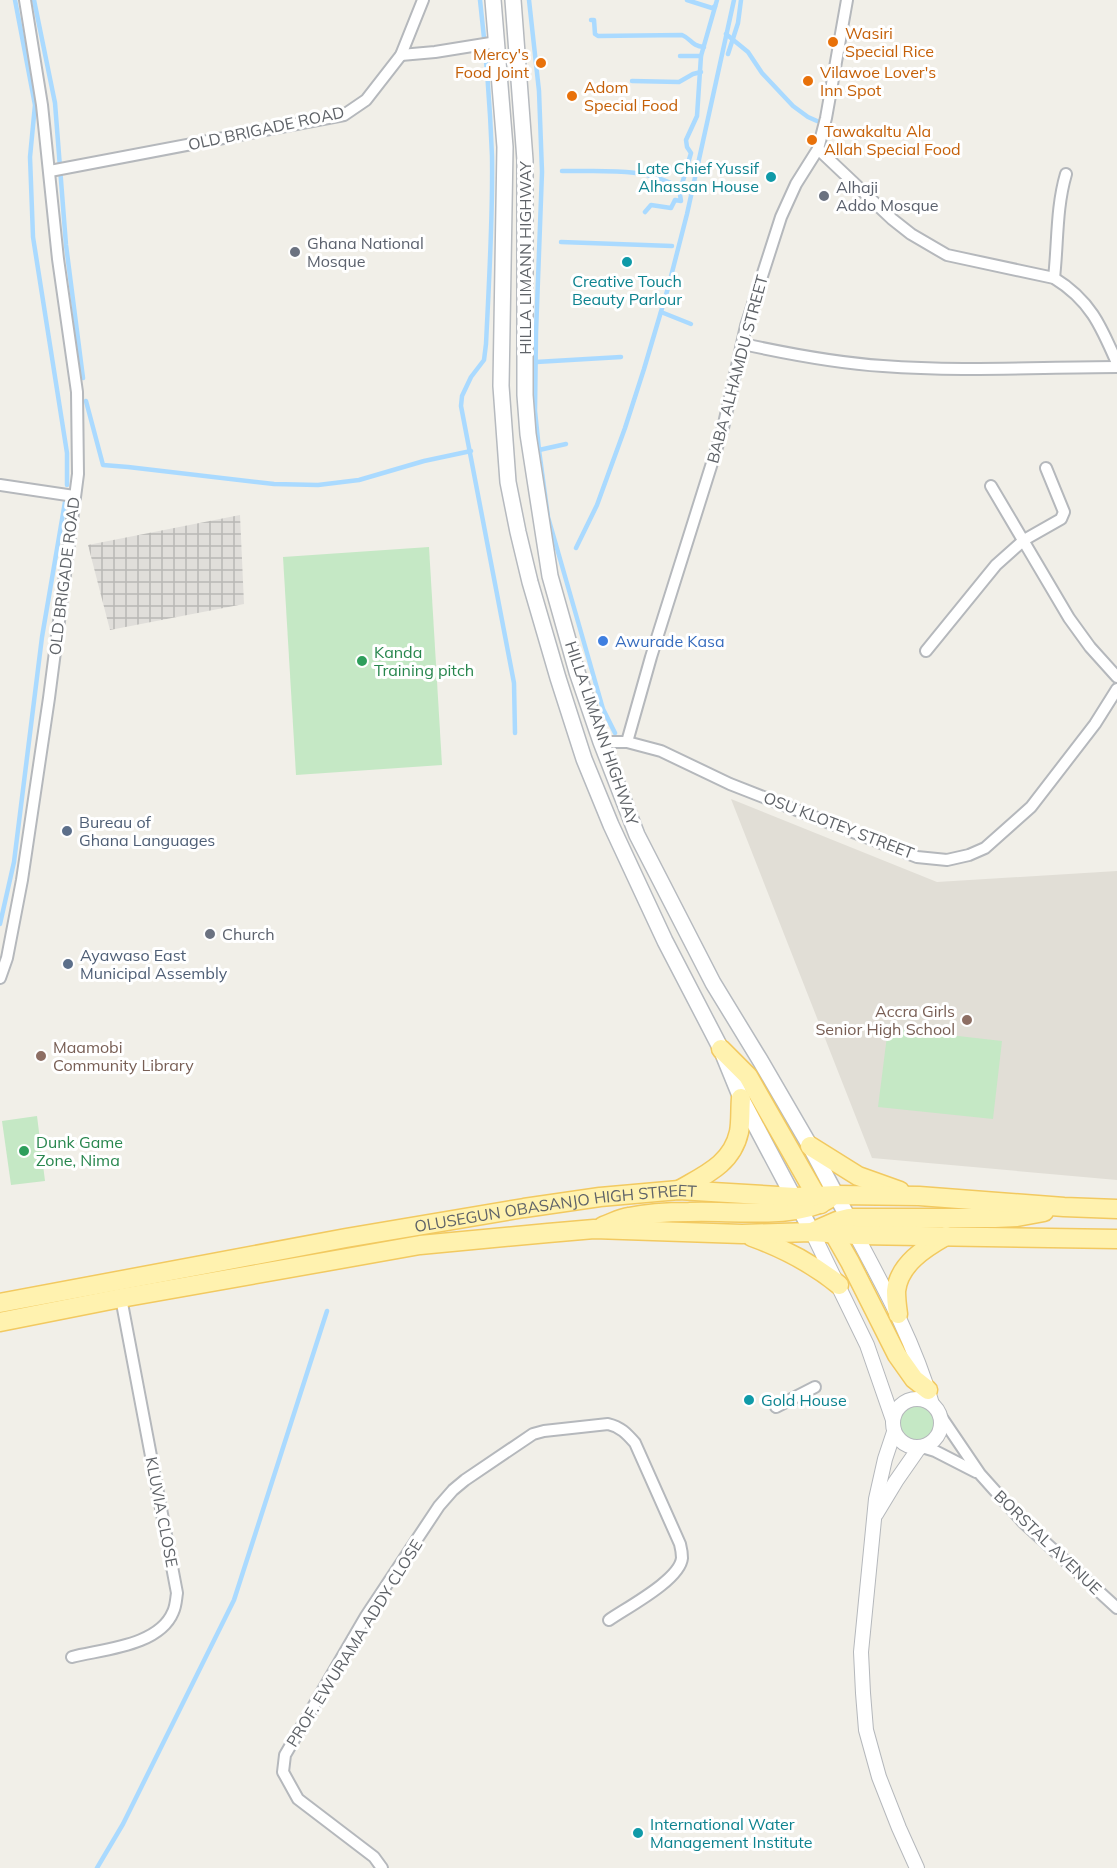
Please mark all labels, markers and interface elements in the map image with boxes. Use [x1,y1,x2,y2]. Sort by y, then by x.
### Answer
place label: Wasiri Special Rice [845,23,934,61]
marker: Wasiri Special Rice [826,35,840,49]
place label: Mercy's Food Joint [455,44,529,82]
marker: Mercy's Food Joint [534,56,548,70]
place label: Vilawoe Lover's Inn Spot [820,62,936,100]
marker: Vilawoe Lover's Inn Spot [801,74,815,88]
place label: Adom Special Food [584,77,678,115]
marker: Adom Special Food [565,89,579,103]
street label: OLD BRIGADE ROAD [186,102,346,154]
place label: Tawakaltu Ala Allah Special Food [824,121,961,159]
marker: Tawakaltu Ala Allah Special Food [805,133,819,147]
place label: Late Chief Yussif Alhassan House [637,158,760,196]
street label: HILLA LIMANN HIGHWAY [515,161,535,355]
marker: Late Chief Yussif Alhassan House [764,170,778,184]
place label: Alhaji Addo Mosque [836,177,939,215]
marker: Alhaji Addo Mosque [817,189,831,203]
place label: Ghana National Mosque [307,233,424,271]
marker: Ghana National Mosque [288,245,302,259]
marker: Creative Touch Beauty Parlour [620,255,634,269]
place label: Creative Touch Beauty Parlour [572,271,682,309]
street label: BABA ALHAMDU STREET [702,272,772,465]
street label: OLD BRIGADE ROAD [44,496,84,656]
place label: Awurade Kasa [615,631,725,651]
marker: Awurade Kasa [596,634,610,648]
street label: HILLA LIMANN HIGHWAY [561,638,643,828]
place label: Kanda Training pitch [374,642,474,680]
marker: Kanda Training pitch [355,654,369,668]
street label: OSU KLOTEY STREET [761,787,917,863]
place label: Bureau of Ghana Languages [79,812,215,850]
marker: Bureau of Ghana Languages [60,824,74,838]
place label: Church [222,924,275,944]
marker: Church [203,927,217,941]
place label: Ayawaso East Municipal Assembly [80,945,228,983]
marker: Ayawaso East Municipal Assembly [61,957,75,971]
place label: Accra Girls Senior High School [815,1001,955,1039]
marker: Accra Girls Senior High School [960,1013,974,1027]
place label: Maamobi Community Library [53,1037,194,1075]
marker: Maamobi Community Library [34,1049,48,1063]
place label: Dunk Game Zone, Nima [36,1132,123,1170]
marker: Dunk Game Zone, Nima [17,1144,31,1158]
street label: OLUSEGUN OBASANJO HIGH STREET [413,1180,698,1236]
place label: Gold House [761,1390,847,1410]
marker: Gold House [742,1393,756,1407]
street label: KLUVIA CLOSE [141,1455,183,1569]
street label: BORSTAL AVENUE [990,1486,1106,1598]
street label: PROF. EWURAMA ADDY CLOSE [282,1536,426,1750]
place label: International Water Management Institute [650,1814,812,1852]
marker: International Water Management Institute [631,1826,645,1840]

